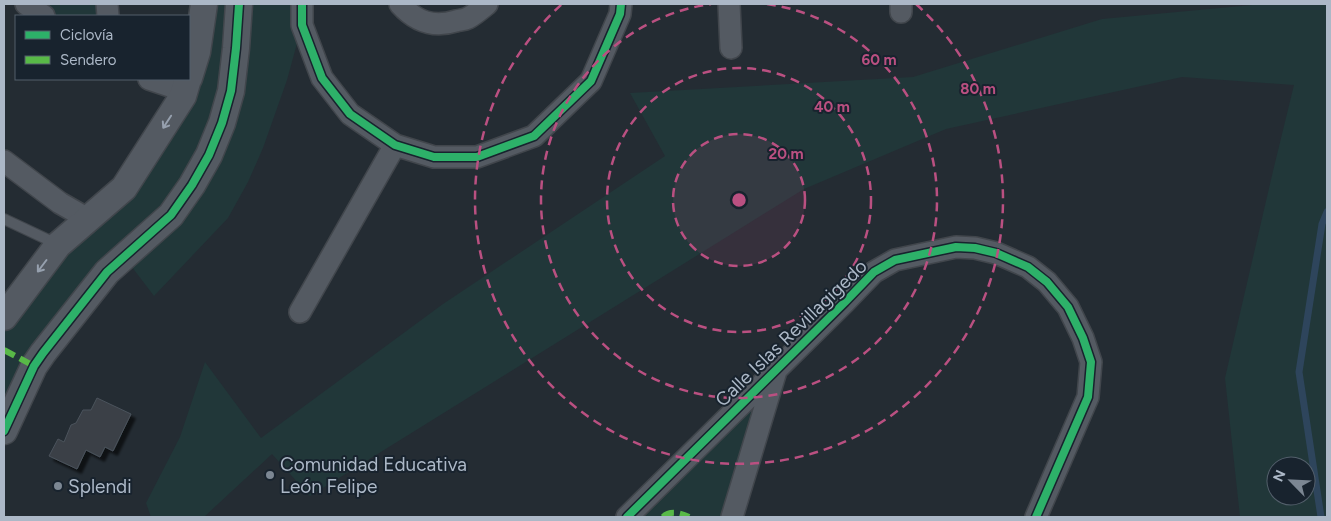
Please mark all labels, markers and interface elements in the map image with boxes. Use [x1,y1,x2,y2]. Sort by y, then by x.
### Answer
legend [15,15,190,80]
text: Ciclovía [60,26,113,44]
text: Sendero [60,51,117,69]
text: 60 m [861,51,897,69]
text: 80 m [960,80,996,98]
text: 40 m [814,98,850,116]
one-way arrow [161,114,171,128]
text: 20 m [768,145,804,163]
centre of rings [730,191,748,209]
street label: Calle Islas Revillagigedo [710,255,872,411]
one-way arrow [37,259,47,273]
place label: Comunidad Educativa León Felipe [280,453,467,498]
north arrow [1266,456,1316,506]
text: N [1270,468,1290,484]
marker: Comunidad Educativa León Felipe [264,469,276,481]
place label: Splendi [68,475,132,498]
marker: Splendi [52,480,64,492]

